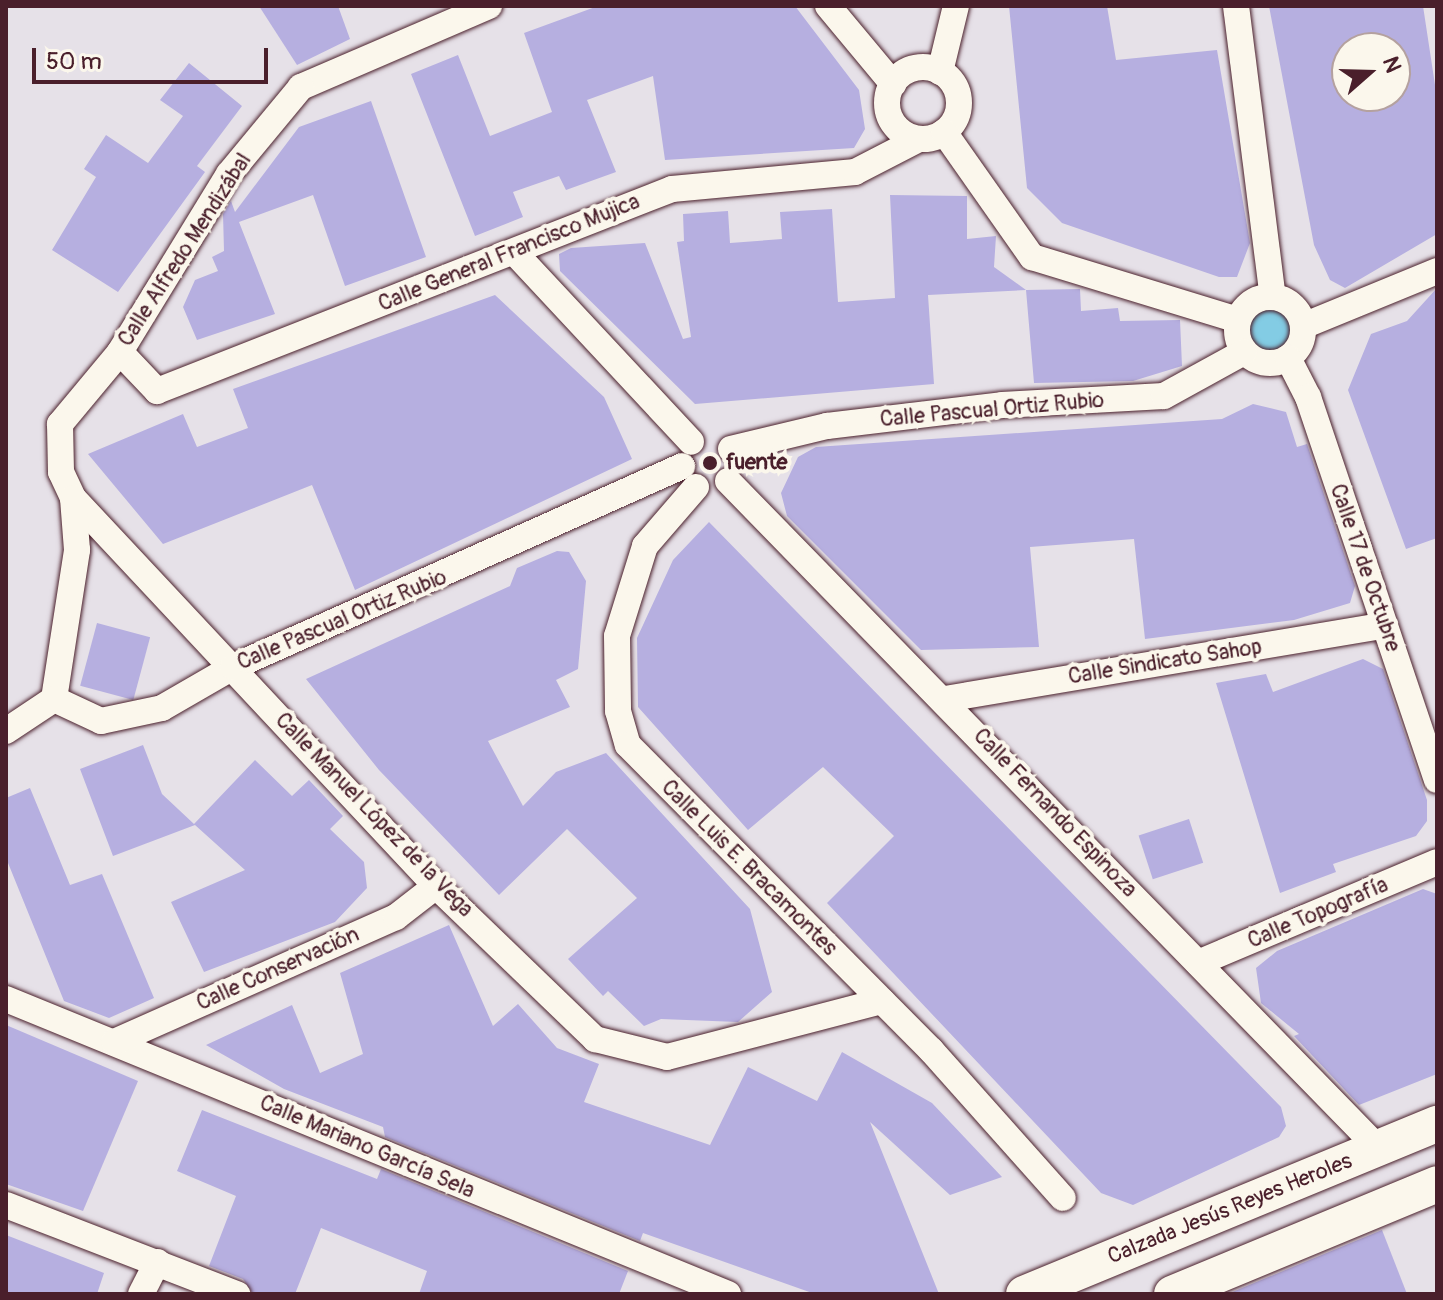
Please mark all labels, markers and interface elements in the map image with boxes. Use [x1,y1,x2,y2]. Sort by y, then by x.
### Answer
scale bar [36,32,272,82]
north arrow [1331,32,1411,112]
text: 50 m [46,47,102,76]
text: N [1376,53,1407,76]
street label: Calle Alfredo Mendizábal [113,148,257,352]
street label: Calle General Francisco Mujica [375,188,643,318]
street label: Calle Pascual Ortiz Rubio [879,387,1105,433]
place label: fuente [726,450,787,476]
marker: fuente [701,454,719,472]
street label: Calle 17 de Octubre [1324,481,1406,655]
street label: Calle Pascual Ortiz Rubio [233,564,451,676]
street label: Calle Sindicato Sahop [1066,634,1264,690]
street label: Calle Manuel López de la Vega [269,707,479,923]
street label: Calle Fernando Espinoza [968,723,1142,903]
street label: Calle Luis E. Bracamontes [656,775,842,961]
street label: Calle Topografía [1244,872,1392,954]
street label: Calle Conservación [193,921,363,1017]
street label: Calle Mariano García Sela [256,1090,478,1204]
street label: Calzada Jesús Reyes Heroles [1104,1148,1356,1270]

